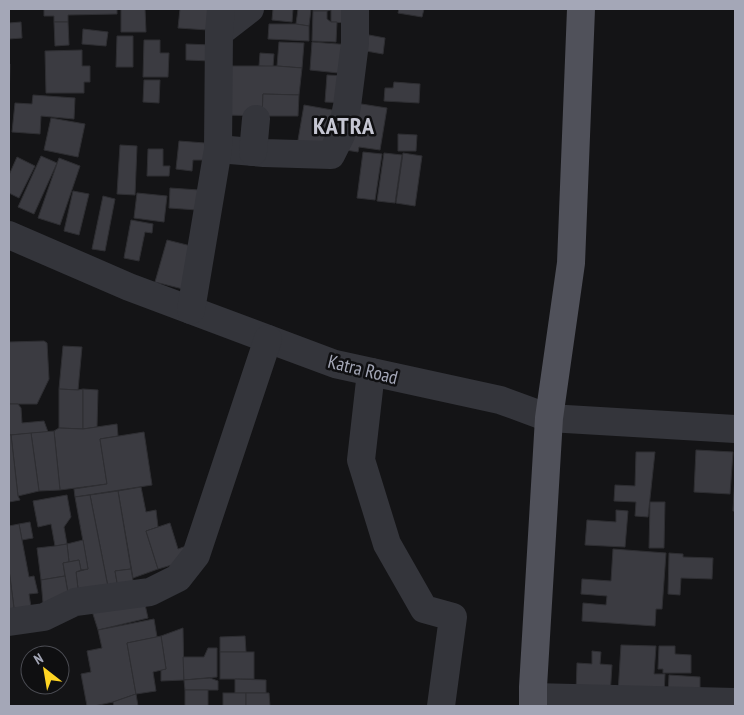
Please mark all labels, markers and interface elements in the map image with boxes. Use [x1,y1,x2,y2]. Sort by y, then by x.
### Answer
district label: KATRA [313,110,375,141]
street label: Katra Road [326,349,400,389]
north arrow [20,645,70,695]
text: N [30,649,46,669]

